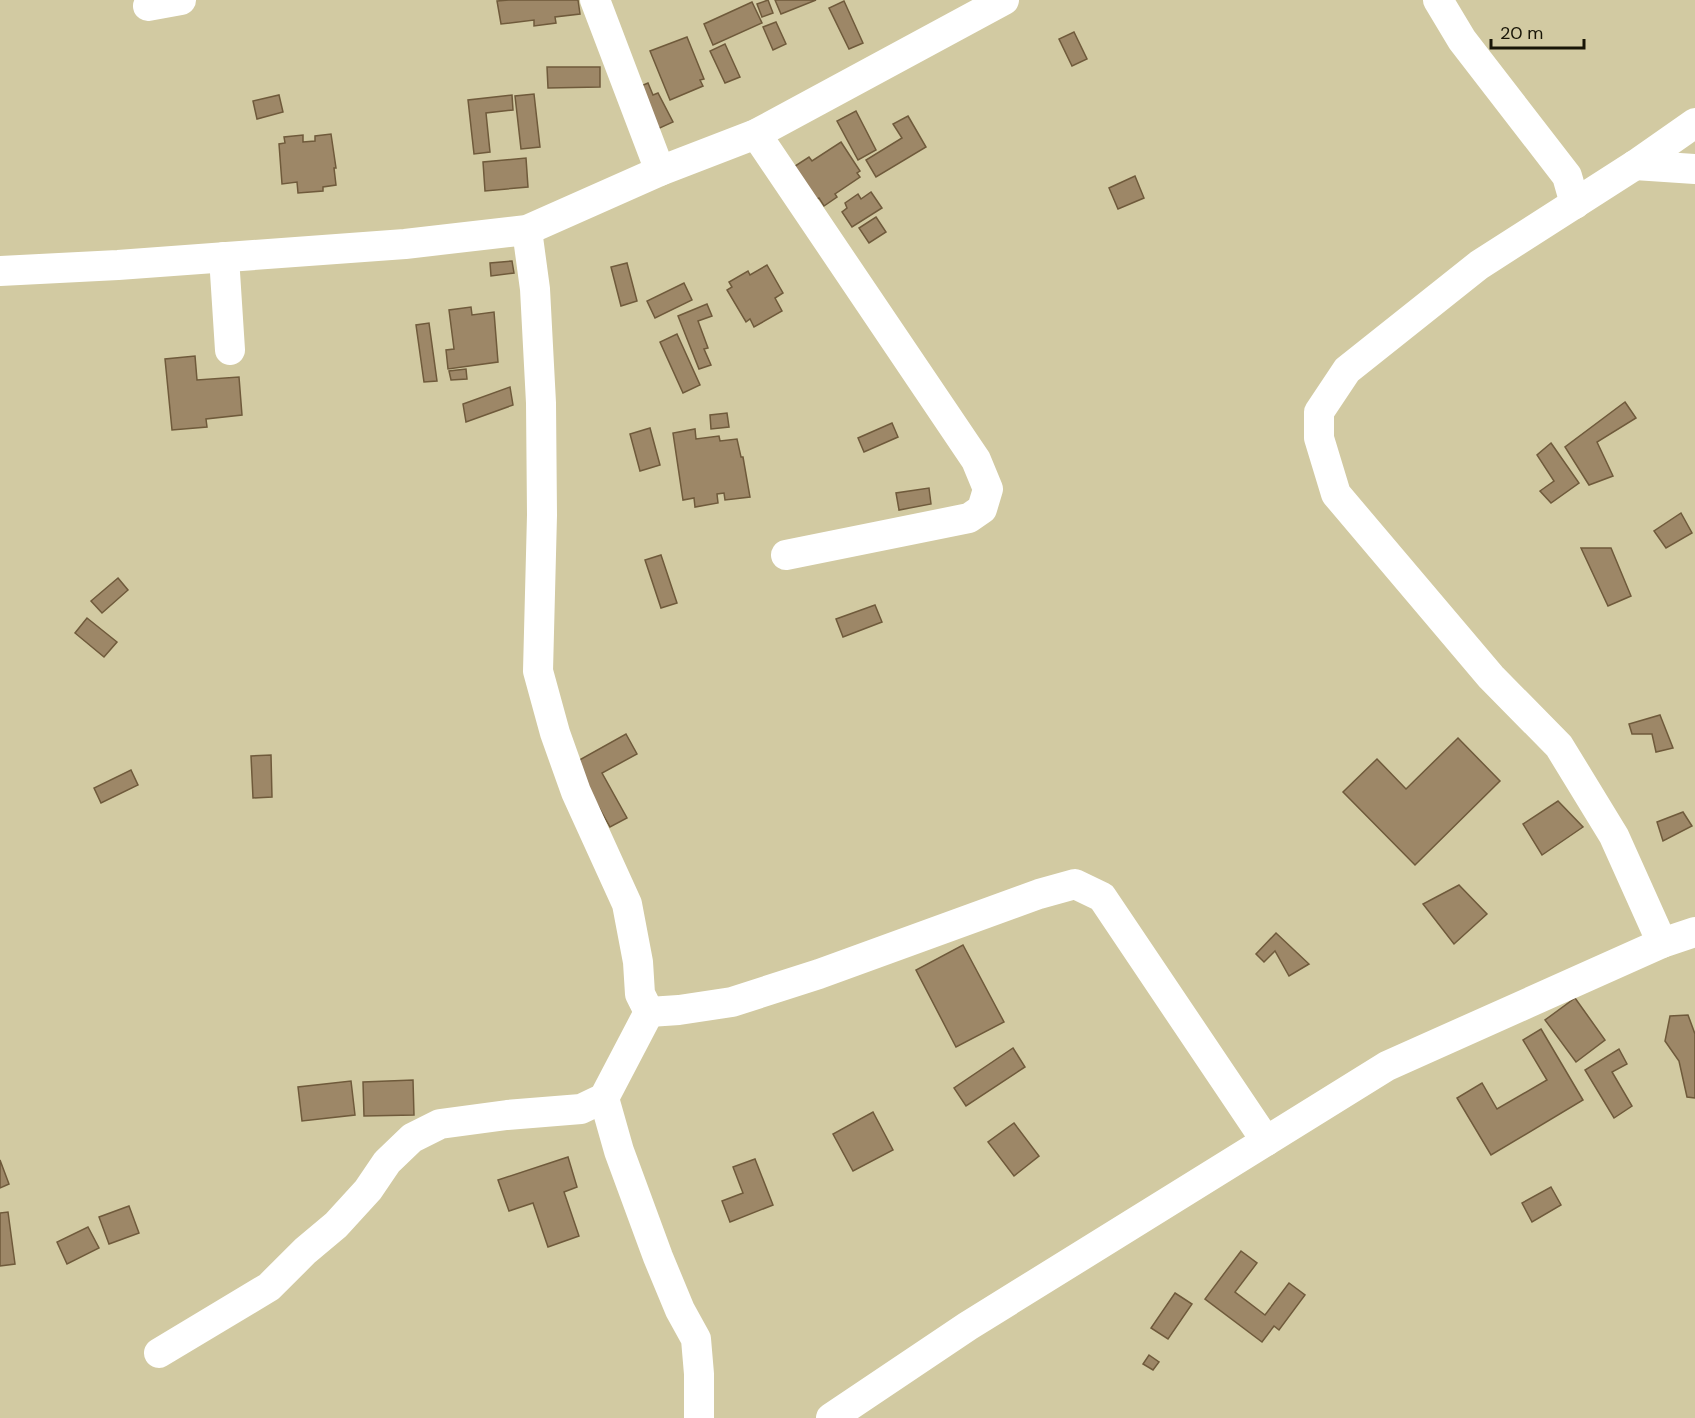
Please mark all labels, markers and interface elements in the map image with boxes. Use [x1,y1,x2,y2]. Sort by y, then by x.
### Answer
scale bar [1491,12,1584,50]
text: 20 m [1500,21,1543,45]

